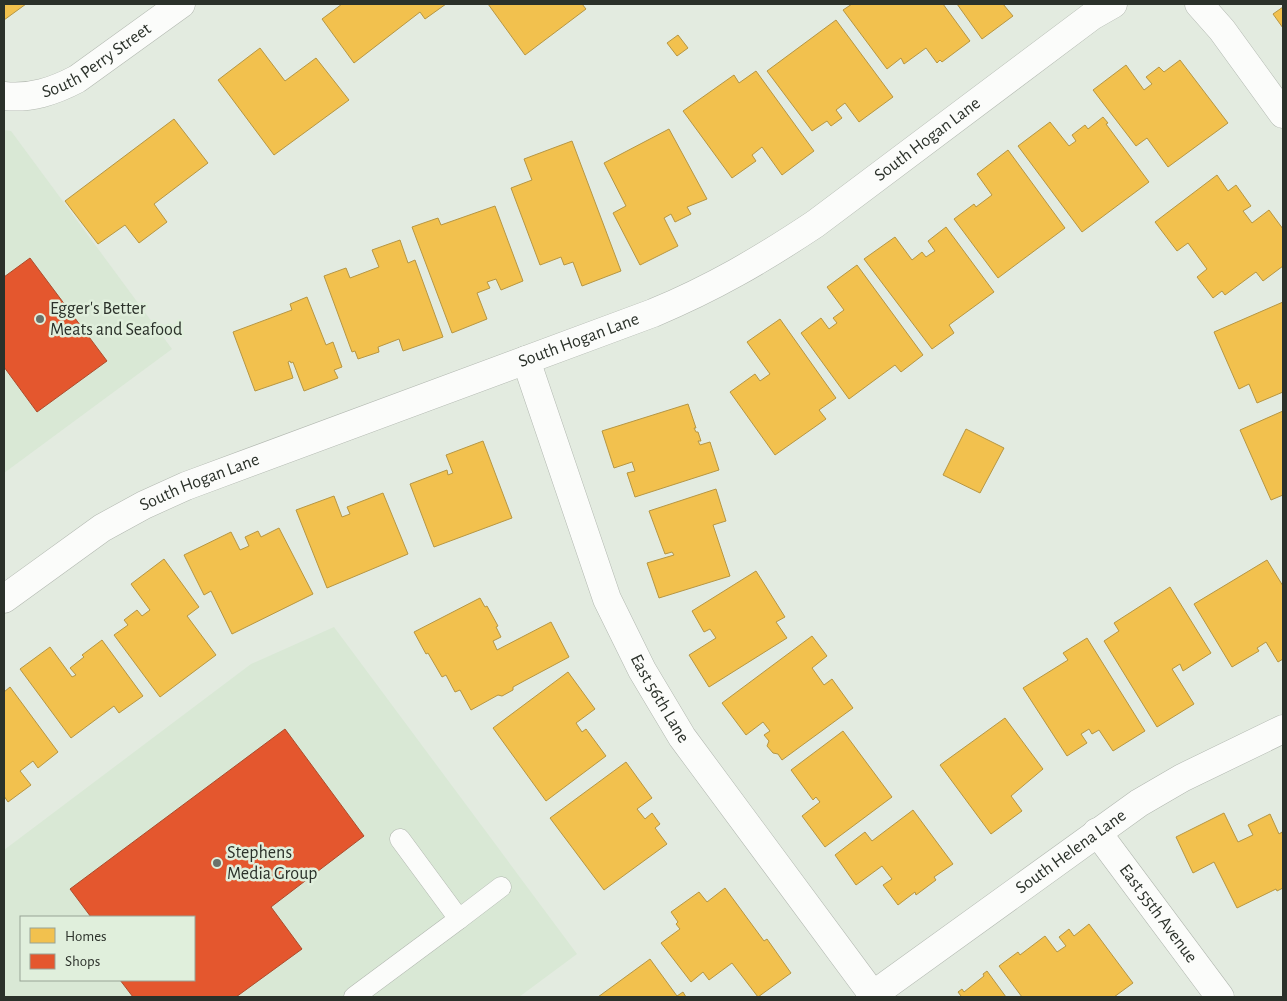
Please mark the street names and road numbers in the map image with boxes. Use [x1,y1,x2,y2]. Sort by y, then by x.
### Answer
street label: South Perry Street [40,20,155,102]
street label: South Hogan Lane [871,94,984,185]
street label: South Hogan Lane [516,310,642,371]
street label: South Hogan Lane [137,451,262,515]
street label: East 56th Lane [627,651,692,747]
street label: South Helena Lane [1013,806,1130,898]
street label: East 55th Avenue [1116,861,1200,966]

